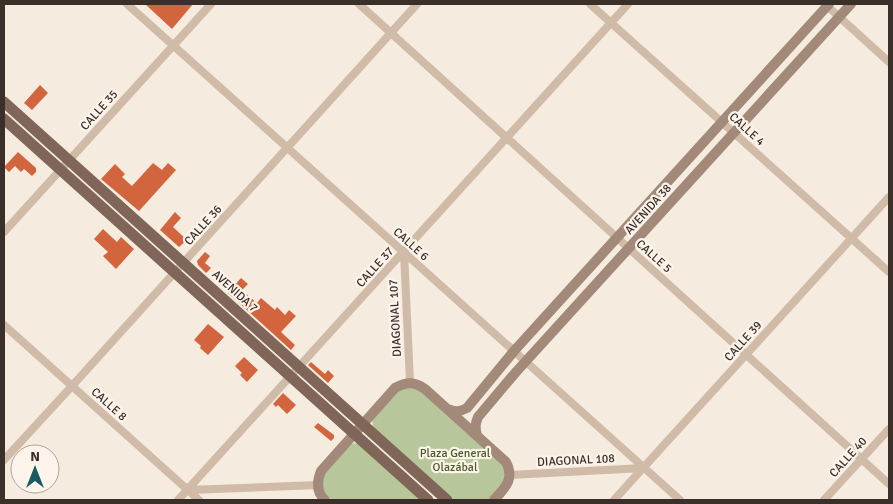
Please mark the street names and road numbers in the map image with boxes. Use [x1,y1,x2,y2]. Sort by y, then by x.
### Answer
street label: CALLE 35 [77,87,121,134]
street label: CALLE 4 [726,109,768,150]
street label: AVENIDA 38 [622,181,675,238]
street label: CALLE 36 [181,202,225,249]
street label: CALLE 6 [390,224,432,264]
street label: CALLE 5 [633,236,675,276]
street label: CALLE 37 [353,244,397,291]
street label: AVENIDA 7 [209,267,261,316]
street label: DIAGONAL 107 [386,279,405,357]
street label: CALLE 39 [721,318,765,365]
street label: CALLE 8 [88,384,130,424]
street label: CALLE 40 [826,434,870,481]
street label: DIAGONAL 108 [537,451,615,470]

